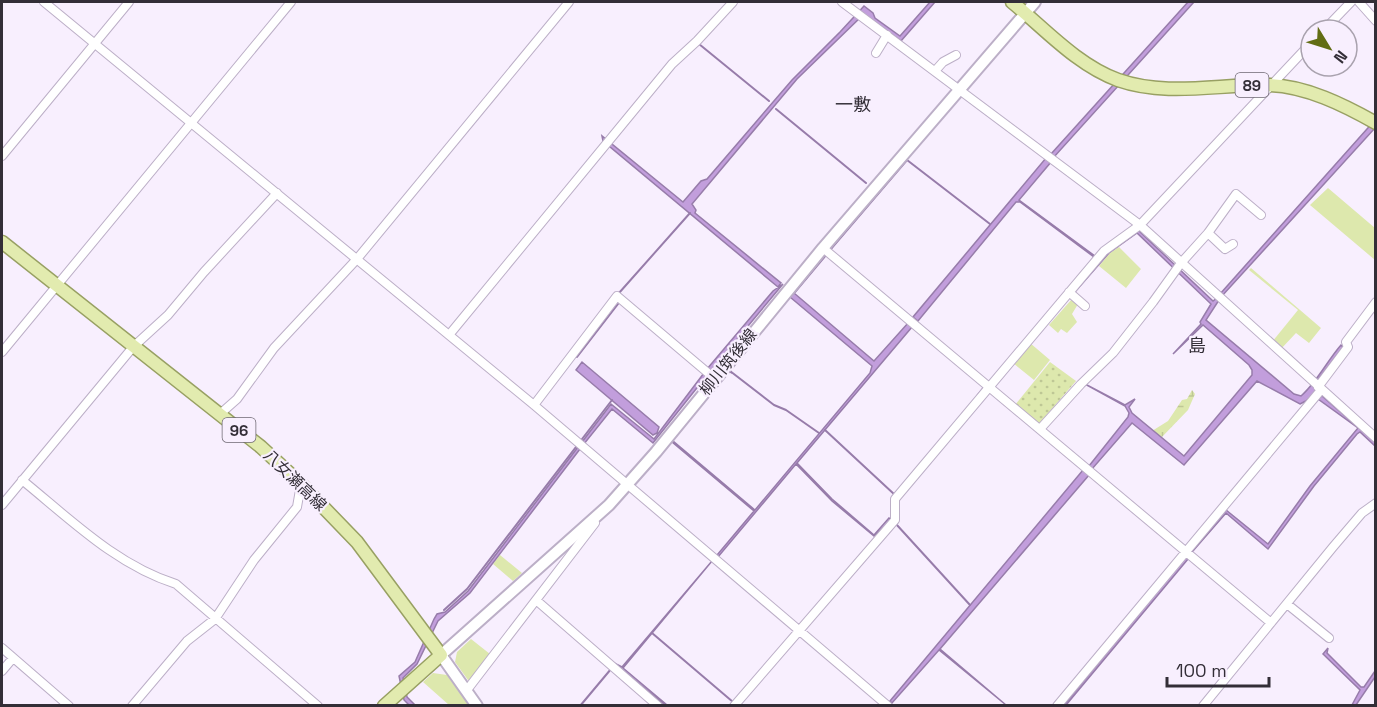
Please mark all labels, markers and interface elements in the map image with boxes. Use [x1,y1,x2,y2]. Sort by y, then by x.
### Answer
north arrow [1299,18,1359,78]
text: N [1329,46,1352,68]
road number: 89 [1236,73,1268,97]
district label: 一敷 [835,93,871,116]
street label: 柳川筑後線 [695,324,761,400]
district label: 島 [1188,334,1206,357]
road number: 96 [222,418,256,442]
street label: 八女瀬高線 [259,445,331,515]
scale bar [1167,650,1269,688]
text: 100 m [1176,659,1227,682]

